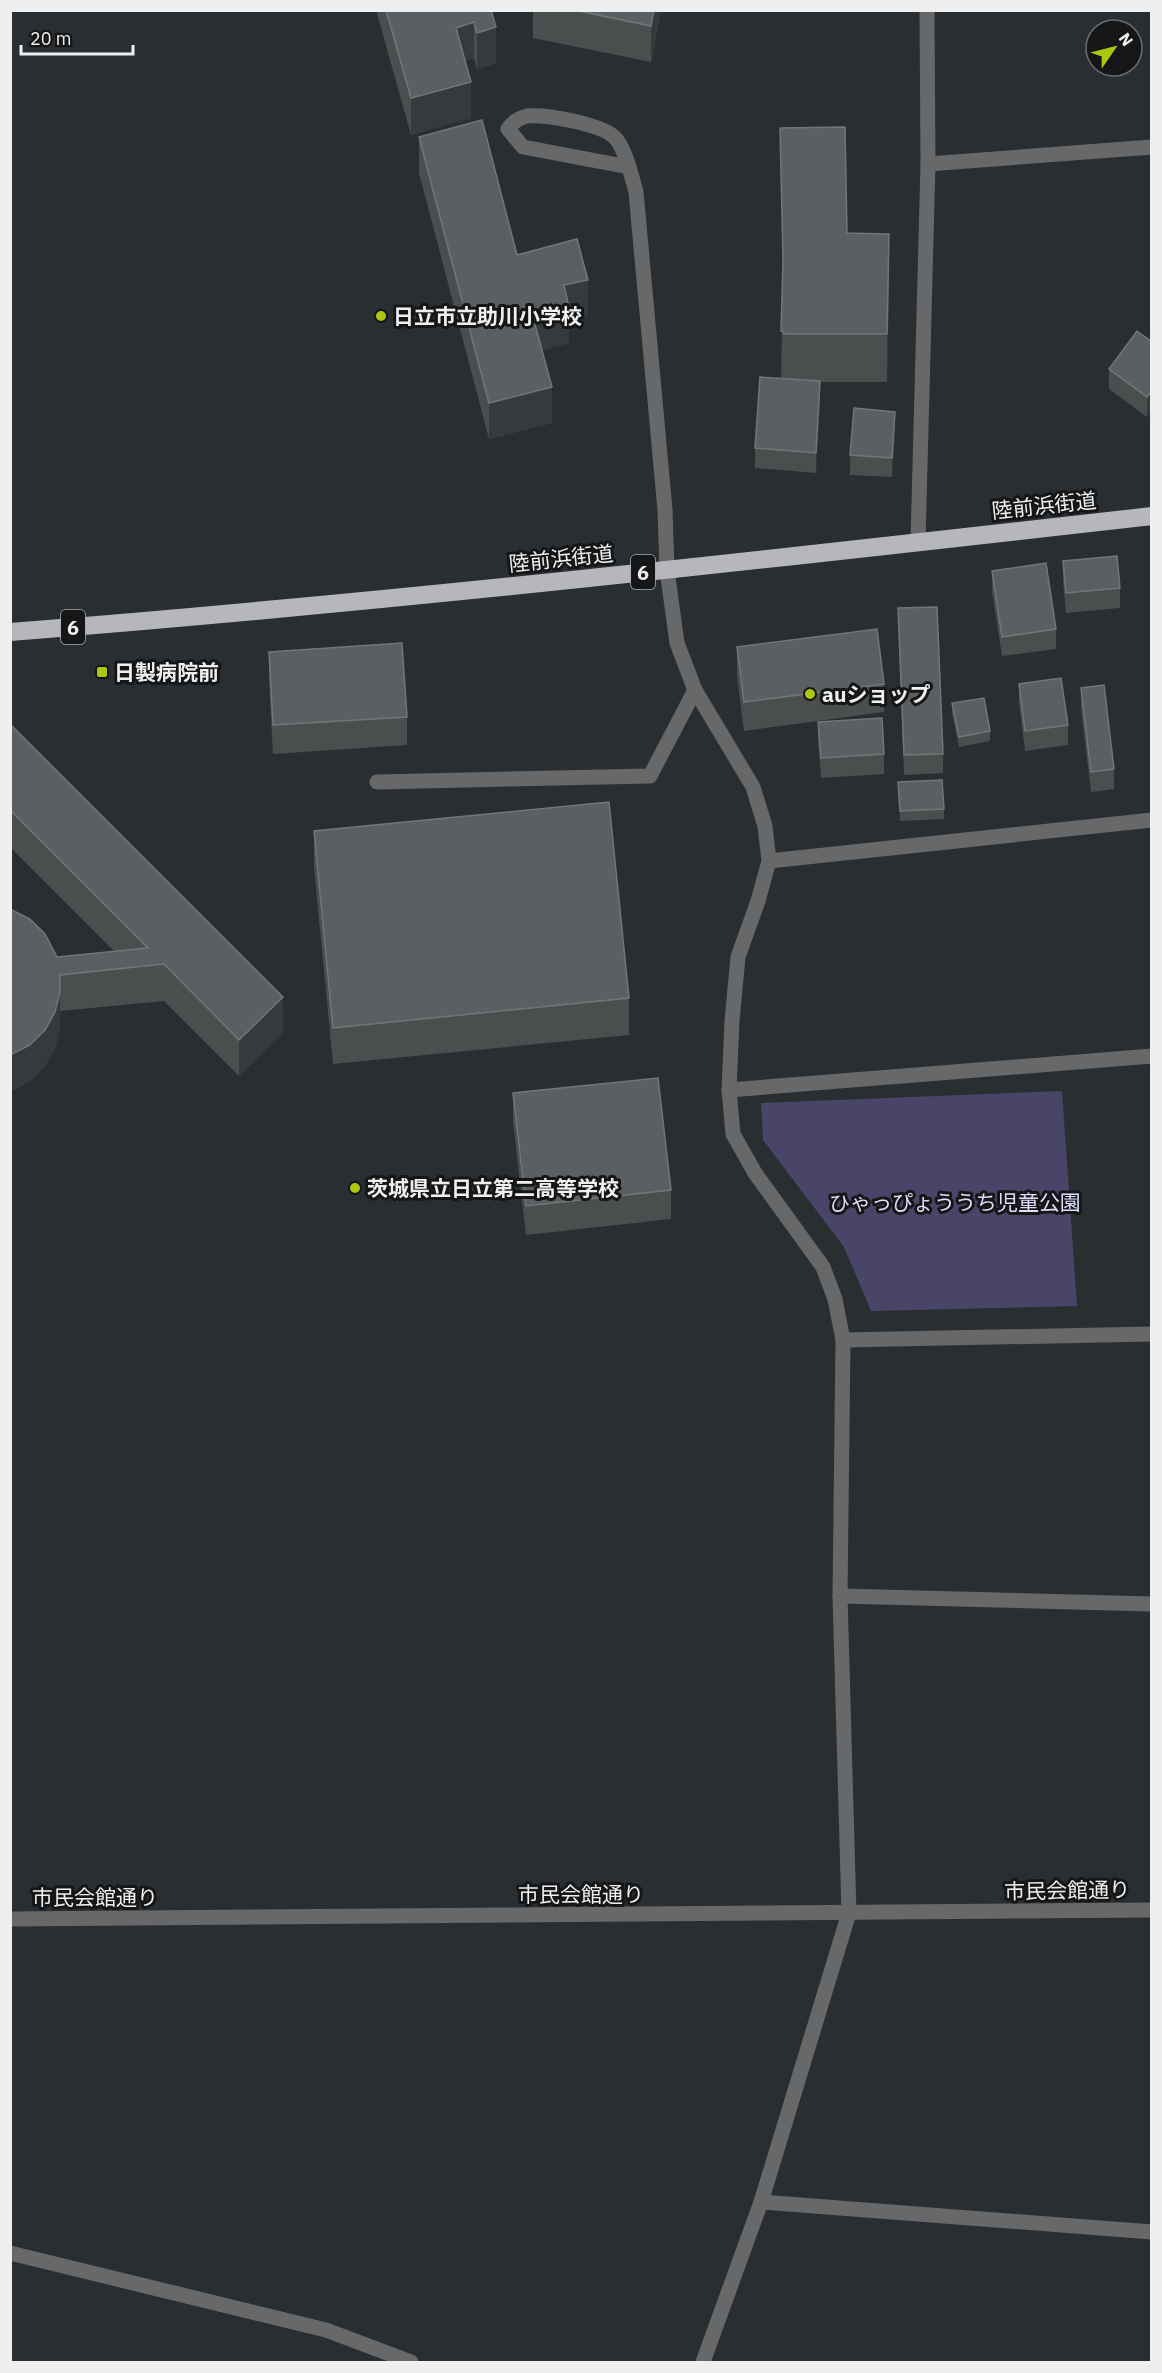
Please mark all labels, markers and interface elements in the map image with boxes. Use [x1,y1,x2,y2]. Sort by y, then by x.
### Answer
scale bar [21,18,134,56]
north arrow [1084,18,1144,78]
text: 20 m [30,27,72,50]
text: N [1115,29,1138,50]
place label: 日立市立助川小学校 [393,302,582,330]
marker: 日立市立助川小学校 [374,309,388,323]
street label: 陸前浜街道 [990,486,1098,524]
street label: 陸前浜街道 [507,539,615,577]
road number: 6 [631,555,655,589]
road number: 6 [61,610,85,644]
place label: 日製病院前 [114,658,219,686]
marker: 日製病院前 [95,665,109,679]
place label: auショップ [822,680,930,708]
marker: auショップ [803,687,817,701]
place label: 茨城県立日立第二高等学校 [367,1174,619,1202]
marker: 茨城県立日立第二高等学校 [348,1181,362,1195]
park label: ひゃっぴょううち児童公園 [829,1188,1081,1216]
street label: 市民会館通り [1004,1875,1130,1905]
street label: 市民会館通り [518,1880,644,1908]
street label: 市民会館通り [32,1883,158,1911]

